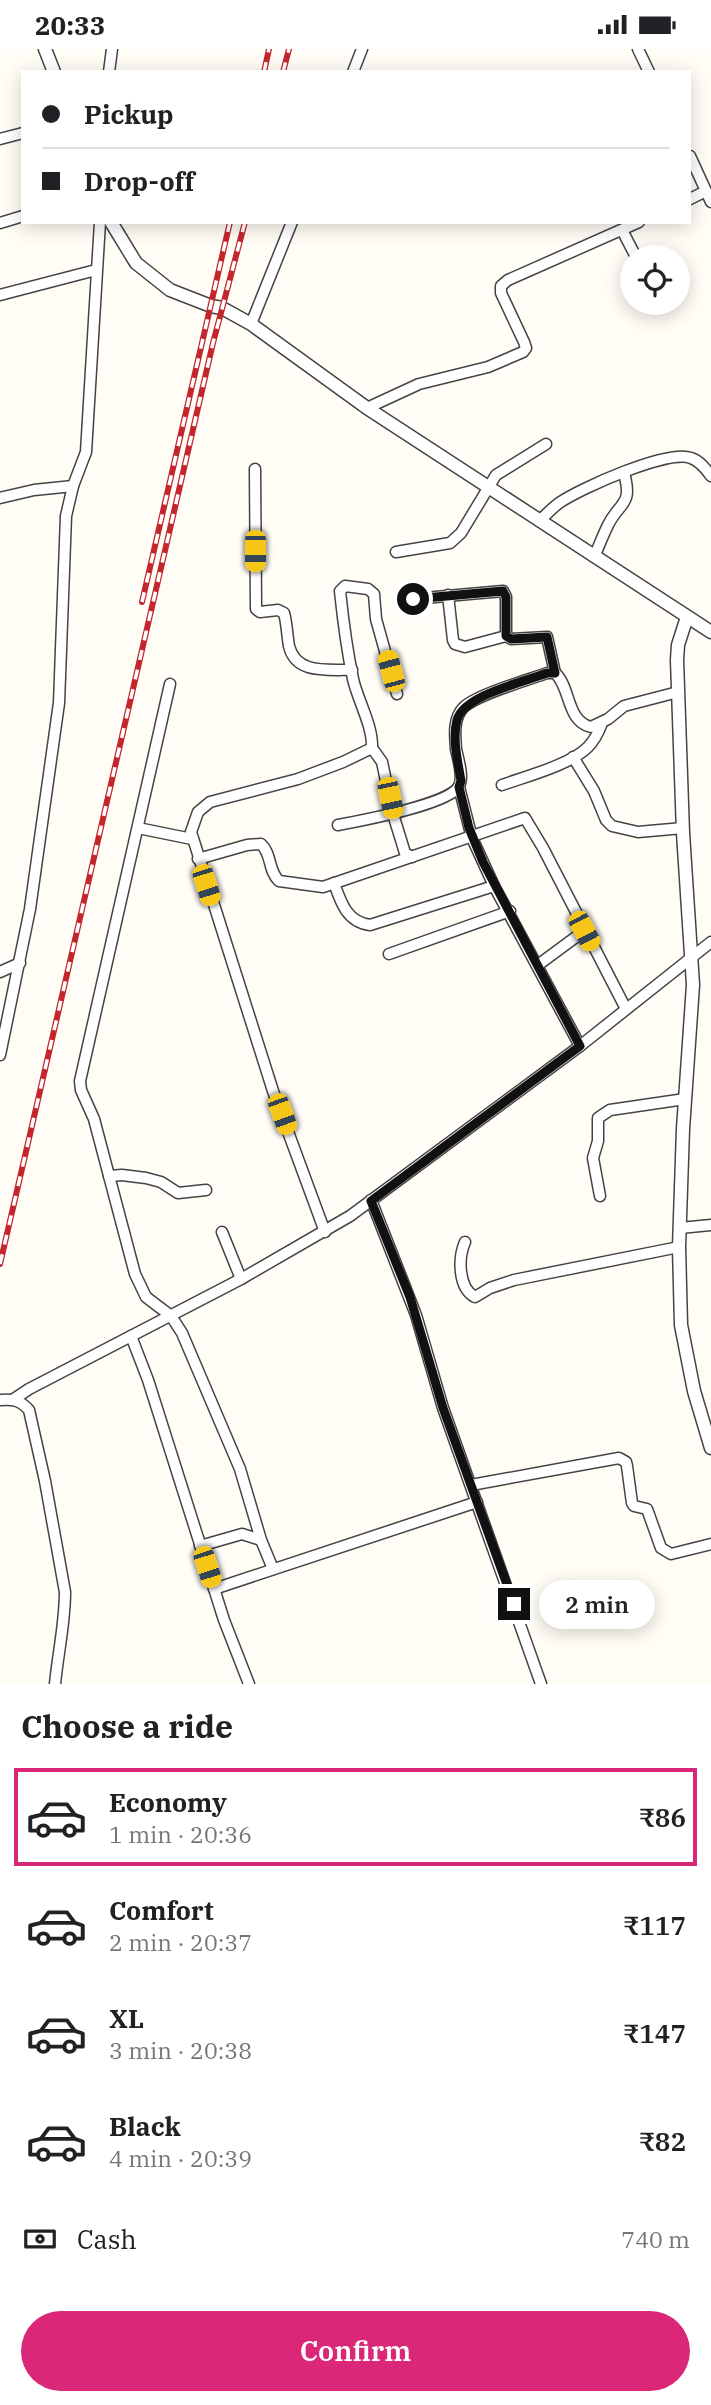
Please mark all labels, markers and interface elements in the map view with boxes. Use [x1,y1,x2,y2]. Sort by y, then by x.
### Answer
text: 20:33 [35,8,105,42]
text: Pickup [84,97,174,131]
text: Drop-off [84,164,195,198]
map controls [620,245,690,315]
button: locate [620,245,690,315]
car [245,530,266,572]
route start [397,583,429,615]
car [376,648,407,694]
car [376,775,405,821]
car [190,862,223,908]
car [565,908,604,954]
car [265,1091,300,1137]
car [191,1544,224,1590]
callout: 2 min [538,1579,654,1629]
route end [498,1588,530,1620]
text: 2 min [565,1589,629,1619]
text: Choose a ride [21,1705,233,1747]
text: Economy [109,1785,227,1819]
icon: car [25,1786,88,1849]
text: ₹86 [638,1800,686,1834]
text: 1 min · 20:36 [109,1819,252,1849]
text: Comfort [109,1893,214,1927]
icon: car [25,1894,88,1957]
text: ₹117 [623,1908,686,1942]
text: 2 min · 20:37 [109,1927,252,1957]
text: XL [109,2001,144,2035]
icon: car [25,2002,88,2065]
text: ₹147 [623,2016,686,2050]
text: 3 min · 20:38 [109,2035,252,2065]
text: Black [109,2109,181,2143]
icon: car [25,2110,88,2173]
text: ₹82 [638,2124,686,2158]
text: 4 min · 20:39 [109,2143,252,2173]
icon: cash [21,2220,59,2258]
text: Cash [77,2222,137,2256]
text: 740 m [621,2224,690,2254]
button: Confirm [21,2311,690,2391]

